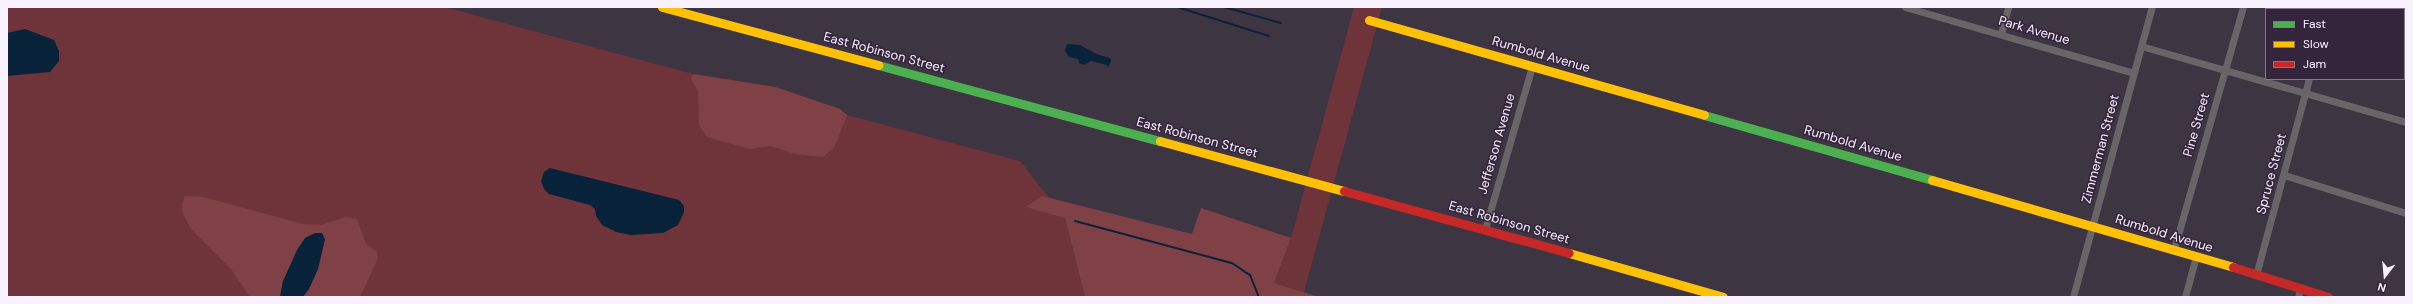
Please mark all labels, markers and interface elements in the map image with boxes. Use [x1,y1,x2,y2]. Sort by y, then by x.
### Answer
legend [2265,8,2405,80]
street label: Park Avenue [1997,13,2071,49]
text: Fast [2303,16,2326,32]
street label: East Robinson Street [822,29,946,77]
street label: Rumbold Avenue [1490,34,1592,76]
text: Slow [2303,36,2329,52]
text: Jam [2303,56,2326,72]
street label: Pine Street [2180,91,2214,159]
street label: Jefferson Avenue [1475,92,1519,196]
street label: Zimmerman Street [2079,93,2123,205]
street label: East Robinson Street [1135,114,1259,162]
street label: Rumbold Avenue [1802,123,1904,165]
street label: Spruce Street [2254,132,2290,216]
street label: East Robinson Street [1447,198,1571,248]
street label: Rumbold Avenue [2113,212,2215,256]
north arrow [2365,256,2405,296]
text: N [2376,280,2387,295]

